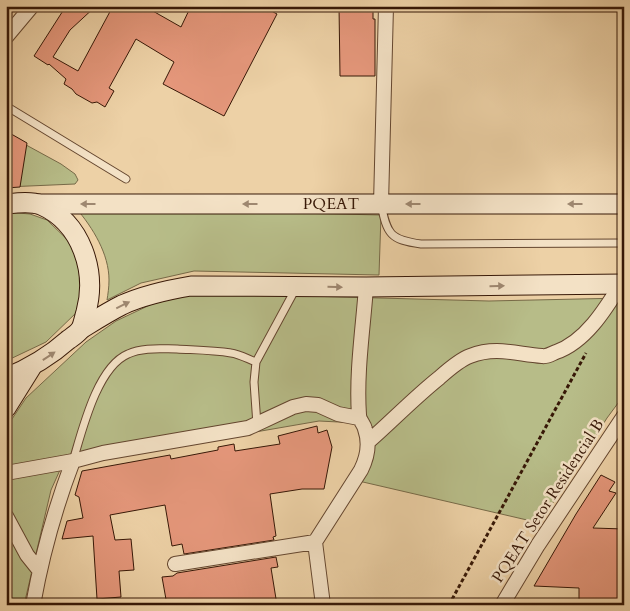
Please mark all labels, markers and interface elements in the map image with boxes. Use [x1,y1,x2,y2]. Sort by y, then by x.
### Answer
street label: PQEAT [303,193,359,215]
one-way arrow [79,200,95,208]
one-way arrow [242,200,258,208]
one-way arrow [404,200,420,208]
one-way arrow [567,200,583,208]
one-way arrow [490,282,506,290]
one-way arrow [327,283,343,291]
one-way arrow [116,301,130,309]
one-way arrow [43,351,56,361]
street label: PQEAT Setor Residencial B [487,415,609,587]

